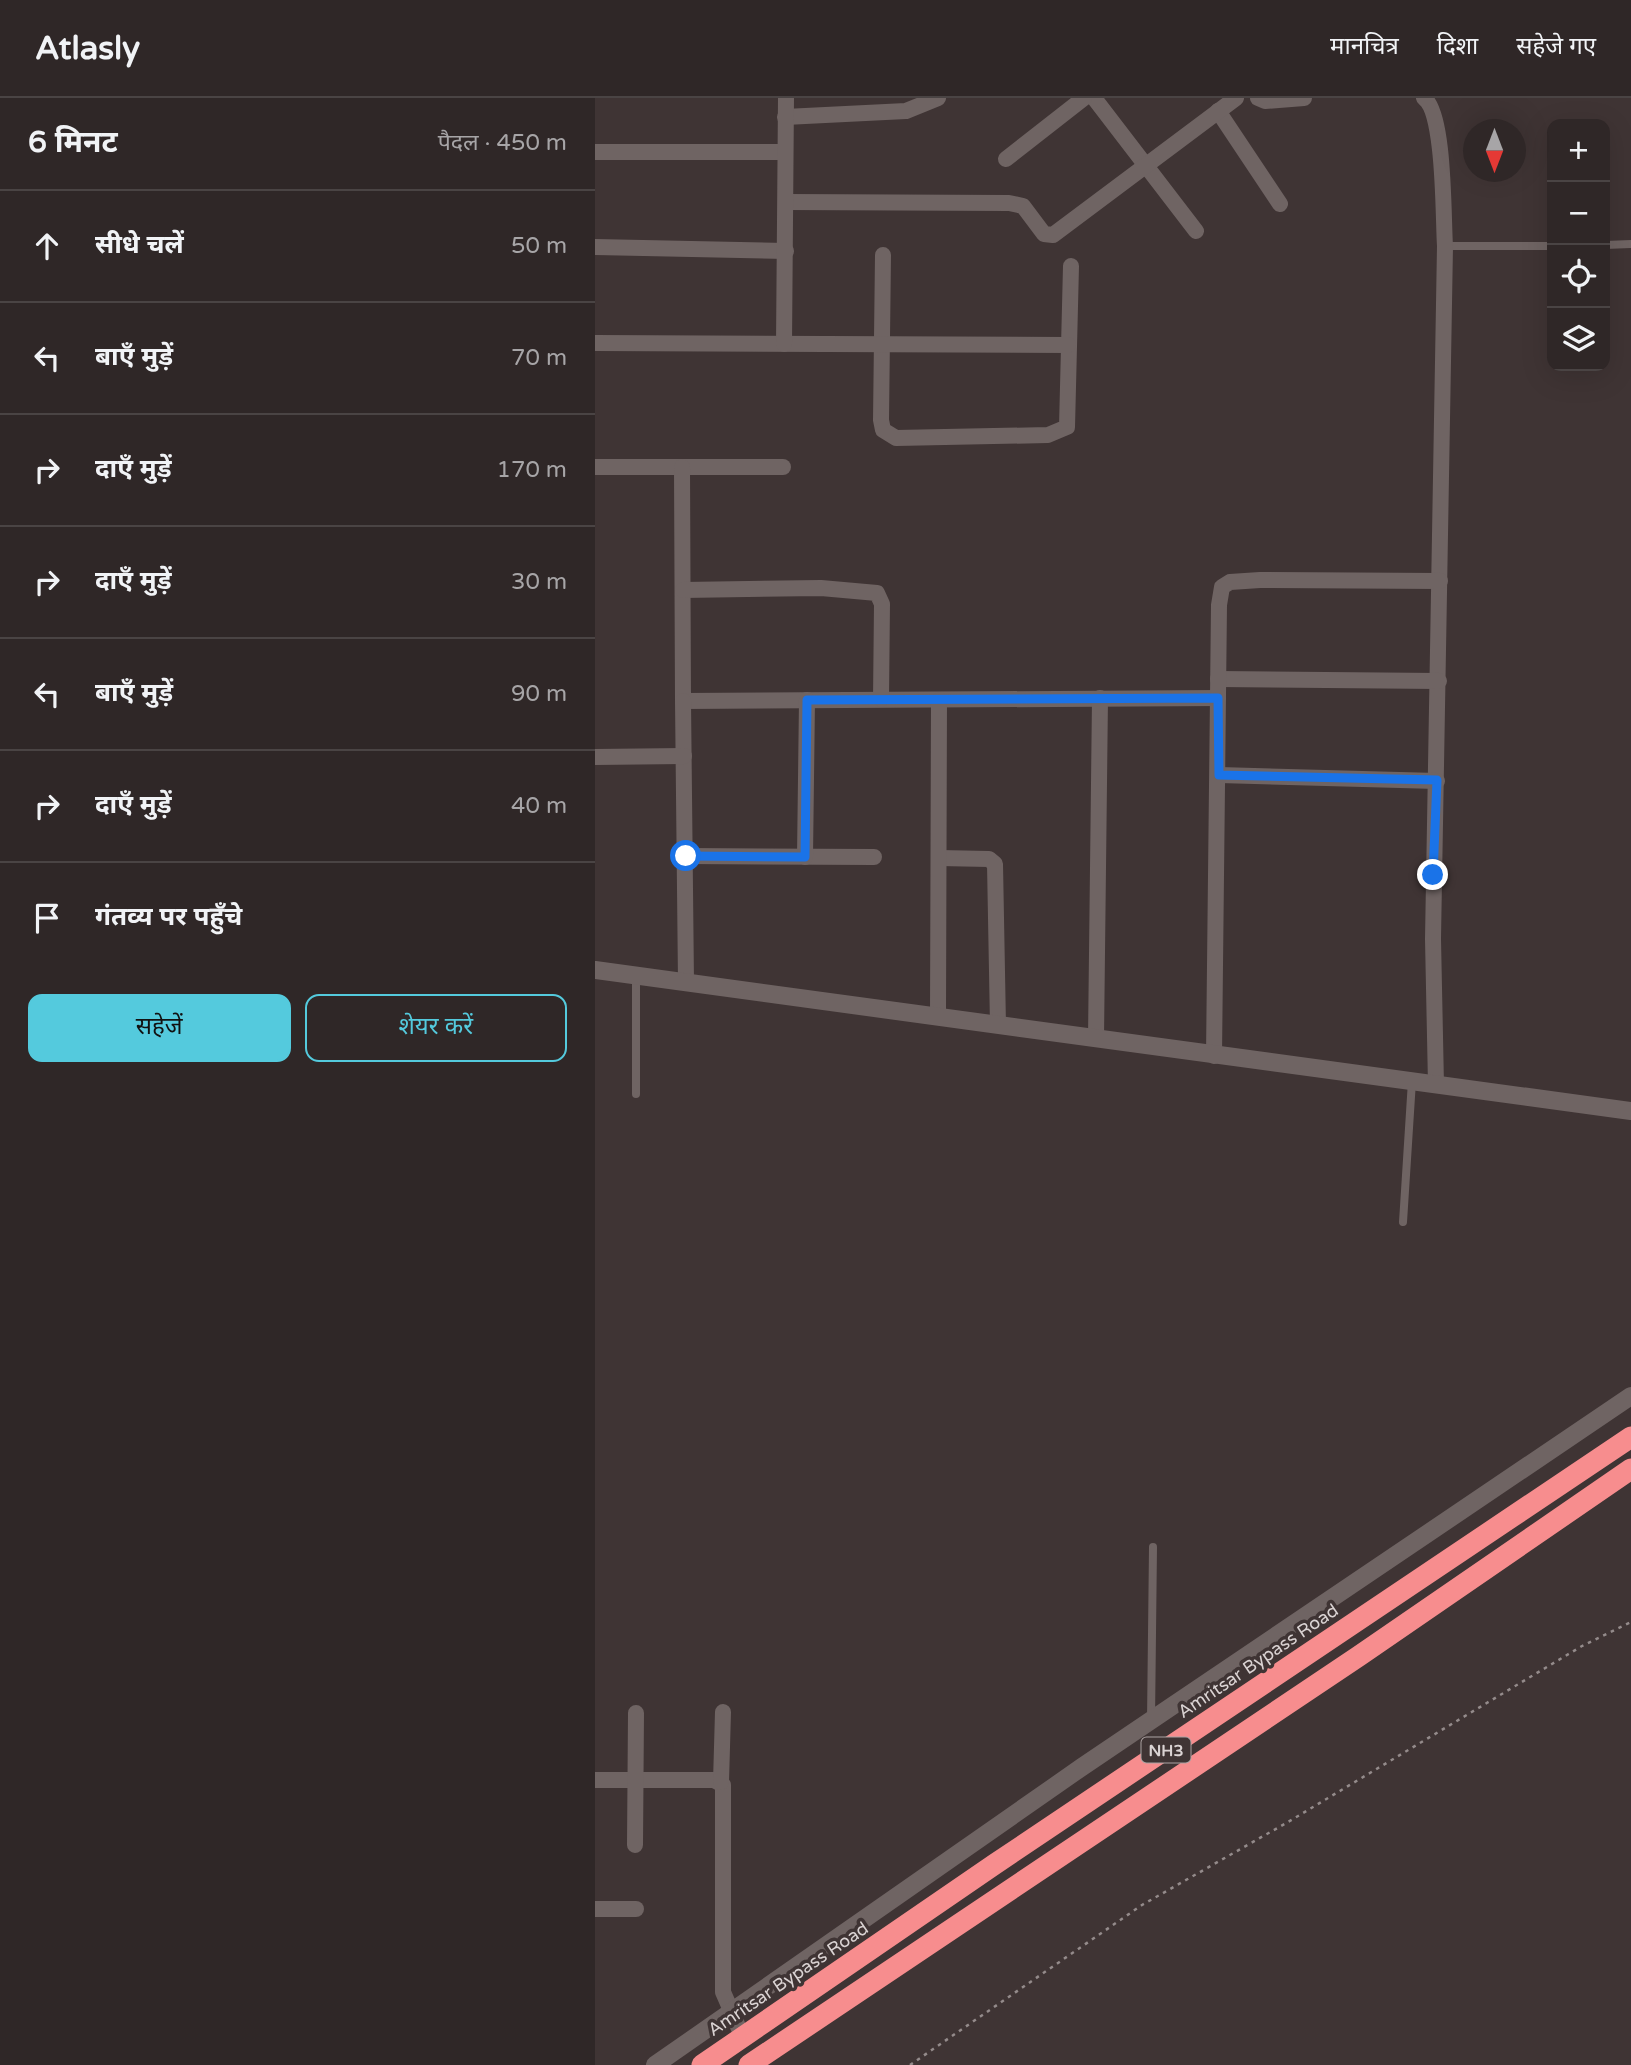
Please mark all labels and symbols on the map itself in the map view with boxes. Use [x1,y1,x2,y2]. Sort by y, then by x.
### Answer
north arrow [1463,119,1526,182]
route start [670,840,701,871]
route end [1417,859,1448,890]
street label: Amritsar Bypass Road [1174,1599,1342,1723]
road number: NH3 [1141,1738,1191,1762]
street label: Amritsar Bypass Road [704,1917,872,2041]

